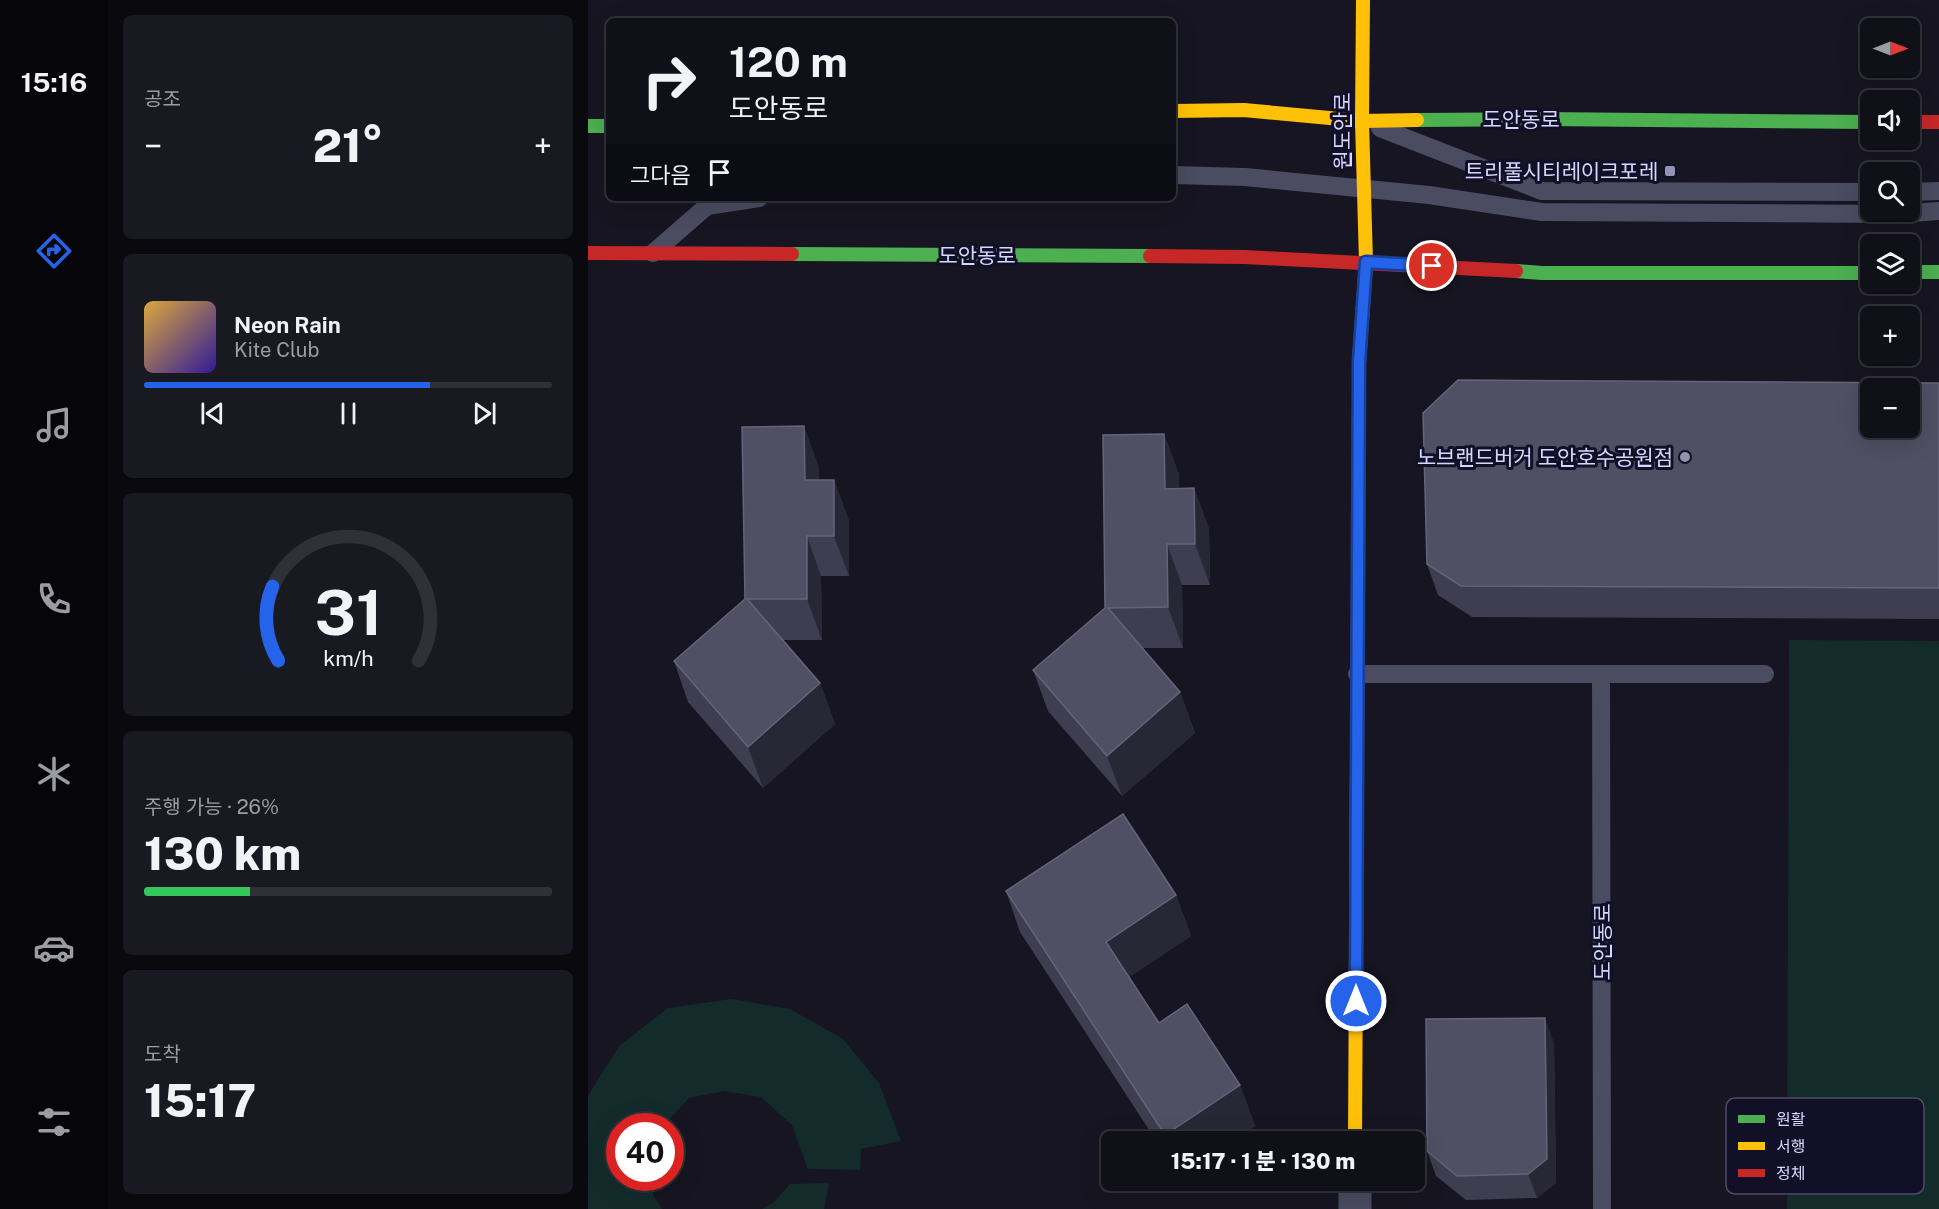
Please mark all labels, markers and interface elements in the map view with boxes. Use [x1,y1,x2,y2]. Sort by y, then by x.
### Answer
north arrow [1860,18,1920,78]
map controls [1860,18,1920,438]
text: 120 m [729,37,848,86]
icon: right [630,42,708,120]
text: 15:16 [21,66,87,98]
text: 공조 [144,87,181,111]
button: sound [1860,90,1920,150]
text: 도안동로 [729,92,828,124]
street label: 원도안로 [1330,92,1355,170]
street label: 도안동로 [1482,107,1560,132]
text: 21° [313,119,383,172]
text: − [144,127,162,165]
text: + [534,127,552,165]
icon: arrive [703,156,736,189]
place label: 트리풀시티레이크포레 [1465,159,1658,184]
text: 그다음 [630,162,691,188]
button: search [1860,162,1920,222]
marker: 트리풀시티레이크포레 [1663,164,1677,178]
icon: directions [33,230,75,272]
button: layers [1860,234,1920,294]
pin [1406,240,1457,291]
street label: 도안동로 [938,243,1016,268]
icon: arrive [1415,249,1448,282]
button: + [1860,306,1920,366]
text: Neon Rain [234,312,341,338]
text: Kite Club [234,338,319,362]
button: − [1860,378,1920,438]
icon: previous [196,397,229,430]
icon: pause [332,397,365,430]
icon: next [468,397,501,430]
icon: music [33,404,75,446]
place label: 노브랜드버거 도안호수공원점 [1417,445,1673,470]
marker: 노브랜드버거 도안호수공원점 [1678,450,1692,464]
text: 31 [314,577,382,650]
icon: phone [33,578,75,620]
text: km/h [323,647,373,672]
icon: climate [33,753,75,795]
text: 주행 가능 · 26% [144,795,279,819]
text: 130 km [144,827,301,880]
street label: 도안동로 [1590,903,1615,981]
icon: car [33,927,75,969]
position arrow [1324,969,1388,1033]
text: 도착 [144,1042,181,1066]
text: 15:17 [144,1074,256,1127]
legend [1726,1098,1924,1194]
icon: filters [33,1101,75,1143]
text: 원활 [1776,1110,1806,1129]
speed limit sign: 40 [606,1113,684,1191]
text: 서행 [1776,1137,1805,1156]
text: 15:17 · 1 분 · 130 m [1171,1148,1355,1174]
text: 정체 [1776,1164,1805,1183]

